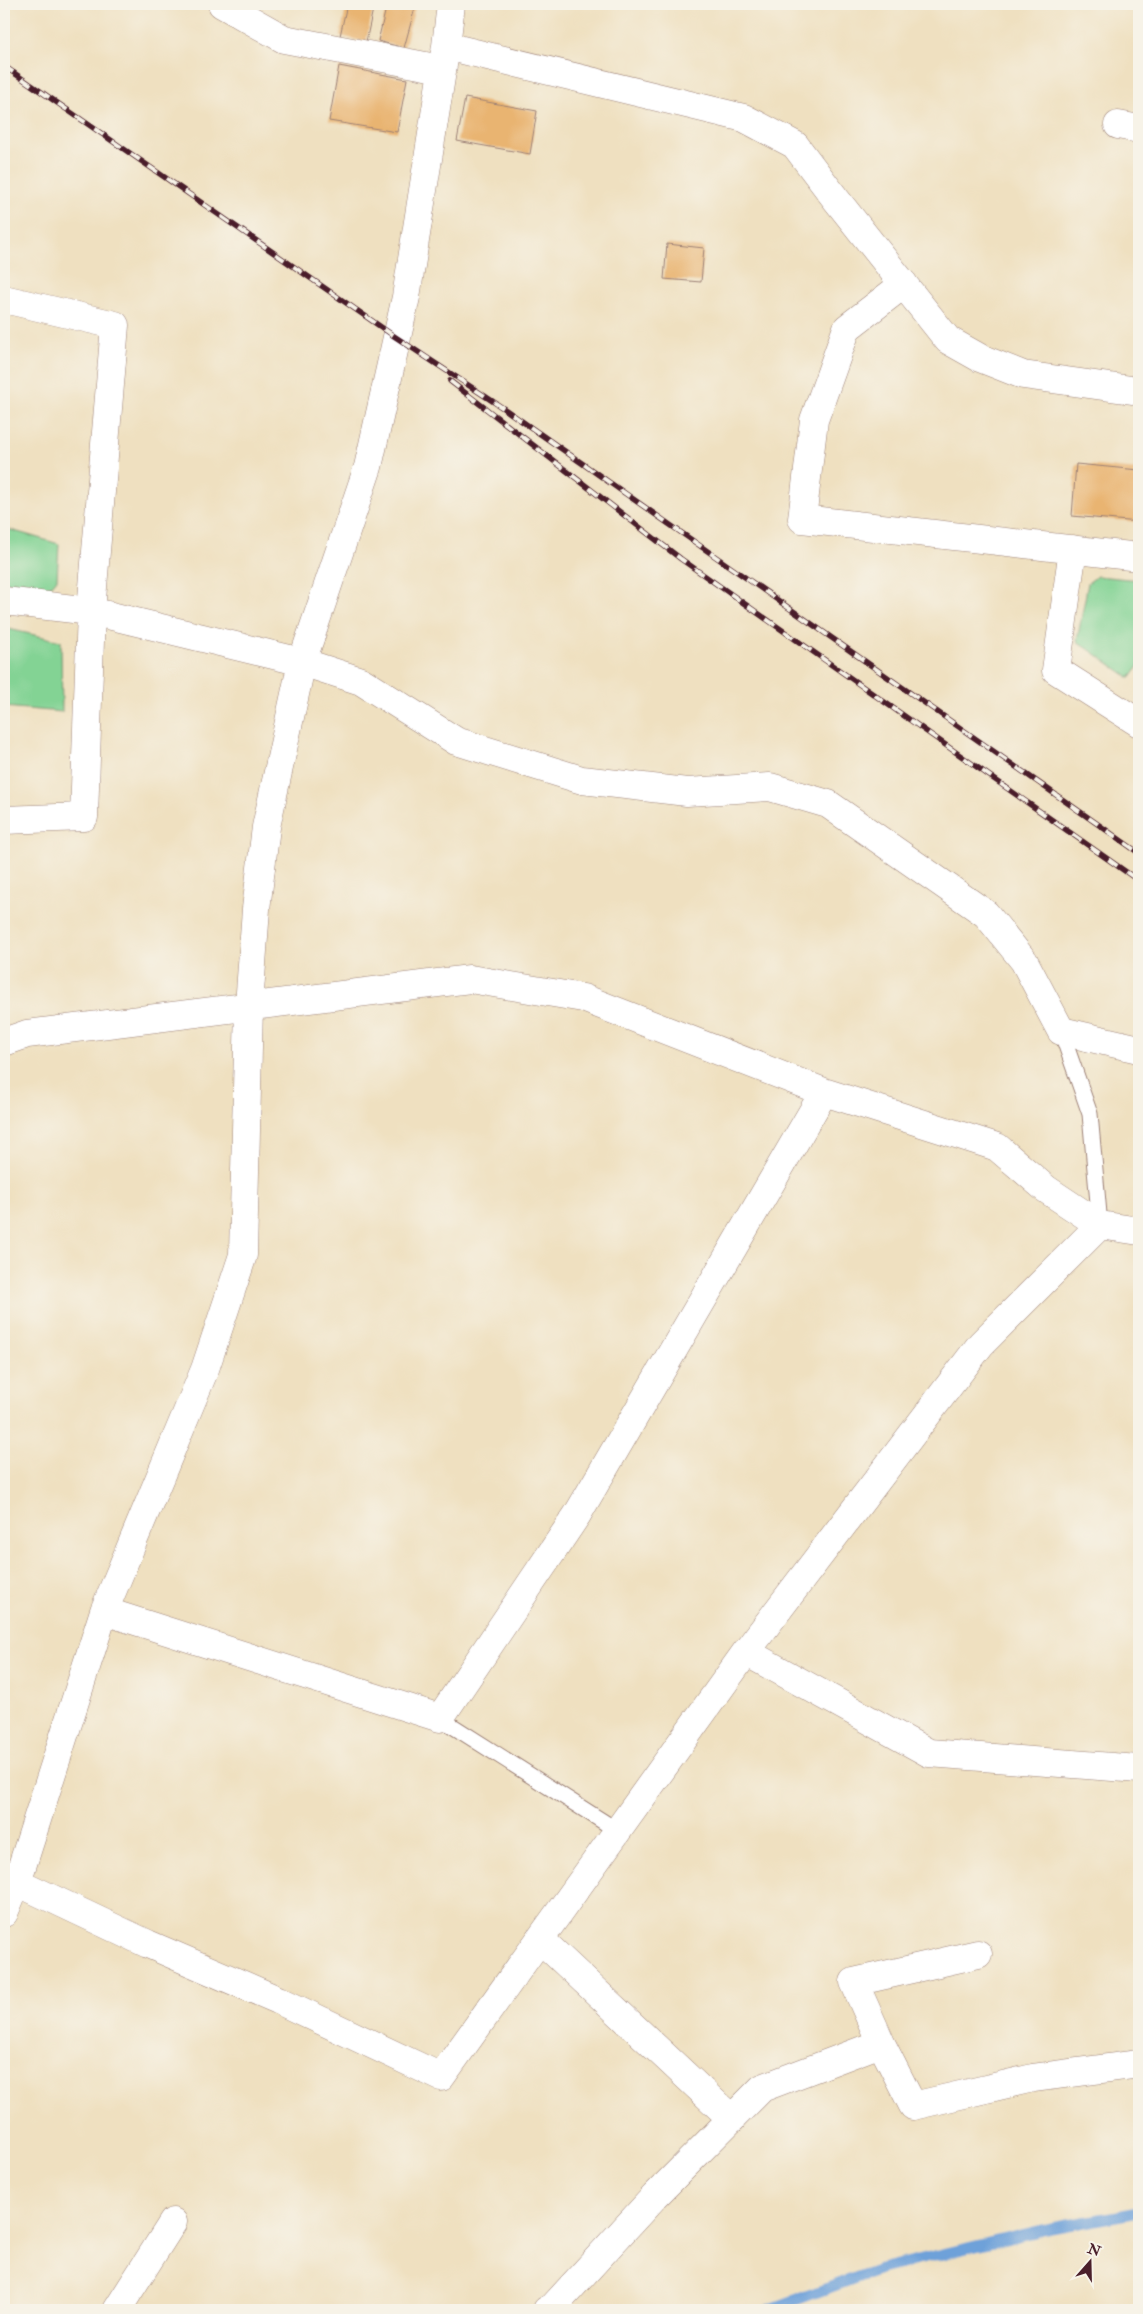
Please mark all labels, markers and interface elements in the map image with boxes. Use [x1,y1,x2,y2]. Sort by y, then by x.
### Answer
north arrow [1066,2236,1116,2286]
text: N [1085,2240,1104,2261]

